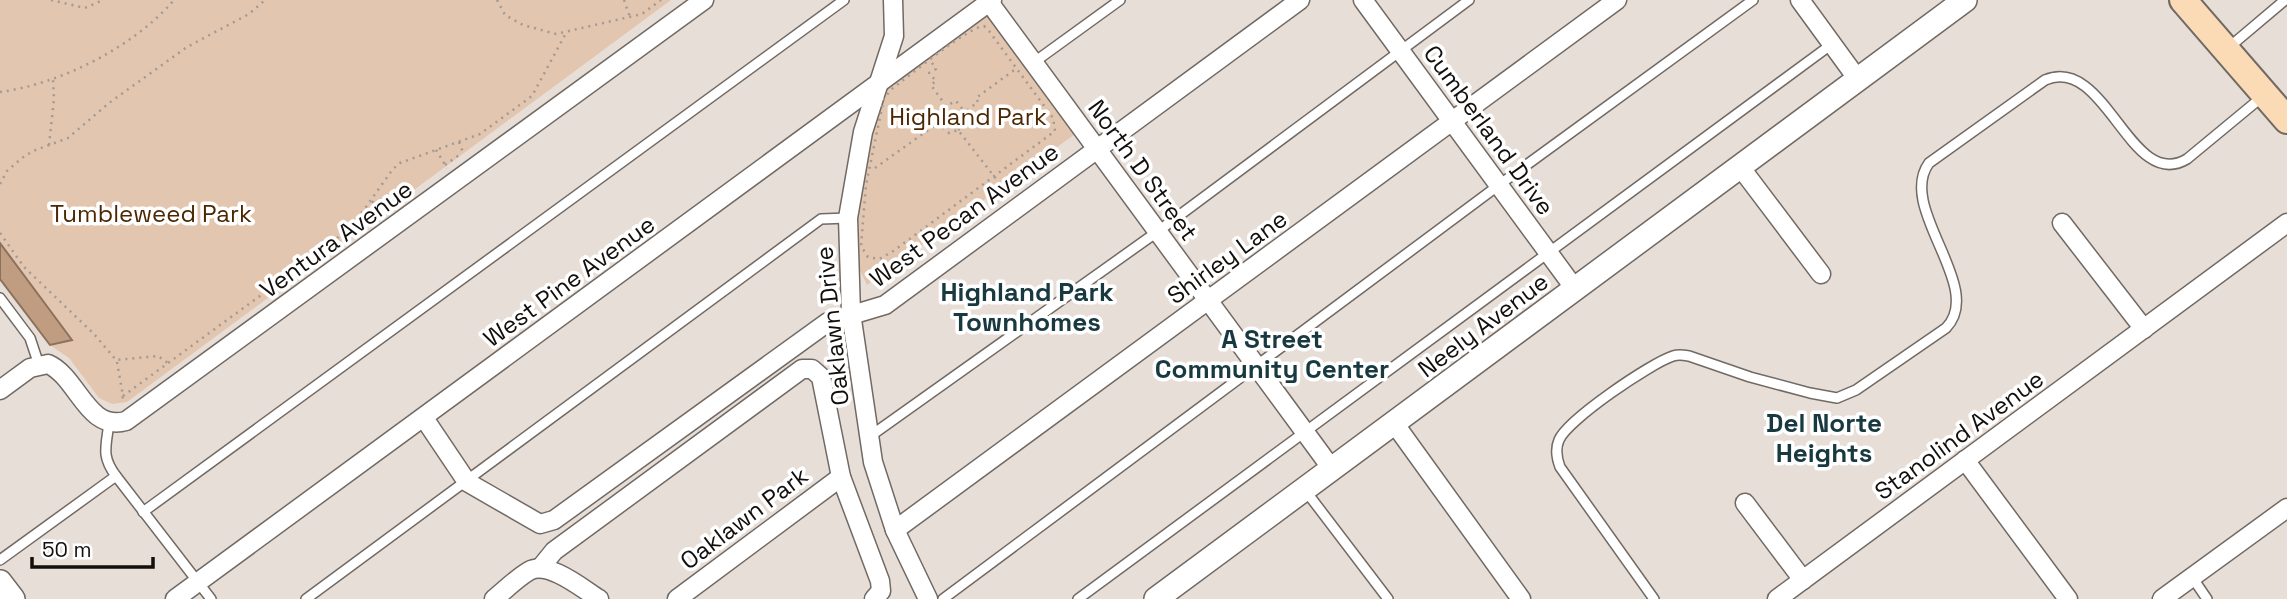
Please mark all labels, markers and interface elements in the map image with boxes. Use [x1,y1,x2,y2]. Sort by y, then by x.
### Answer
street label: Cumberland Drive [1417,39,1561,221]
street label: North D Street [1081,93,1205,247]
park label: Highland Park [889,101,1047,132]
street label: West Pecan Avenue [863,136,1065,294]
street label: Ventura Avenue [254,173,418,305]
park label: Tumbleweed Park [50,198,252,229]
street label: Shirley Lane [1161,203,1293,311]
street label: West Pine Avenue [477,208,661,354]
street label: Oaklawn Drive [808,245,856,407]
street label: Neely Avenue [1412,266,1554,384]
district label: Highland Park Townhomes [940,275,1114,339]
district label: A Street Community Center [1155,322,1389,386]
street label: Stanolind Avenue [1868,363,2050,507]
district label: Del Norte Heights [1766,406,1882,470]
street label: Oaklawn Park [674,460,814,576]
scale bar [32,526,152,570]
text: 50 m [42,536,92,563]

